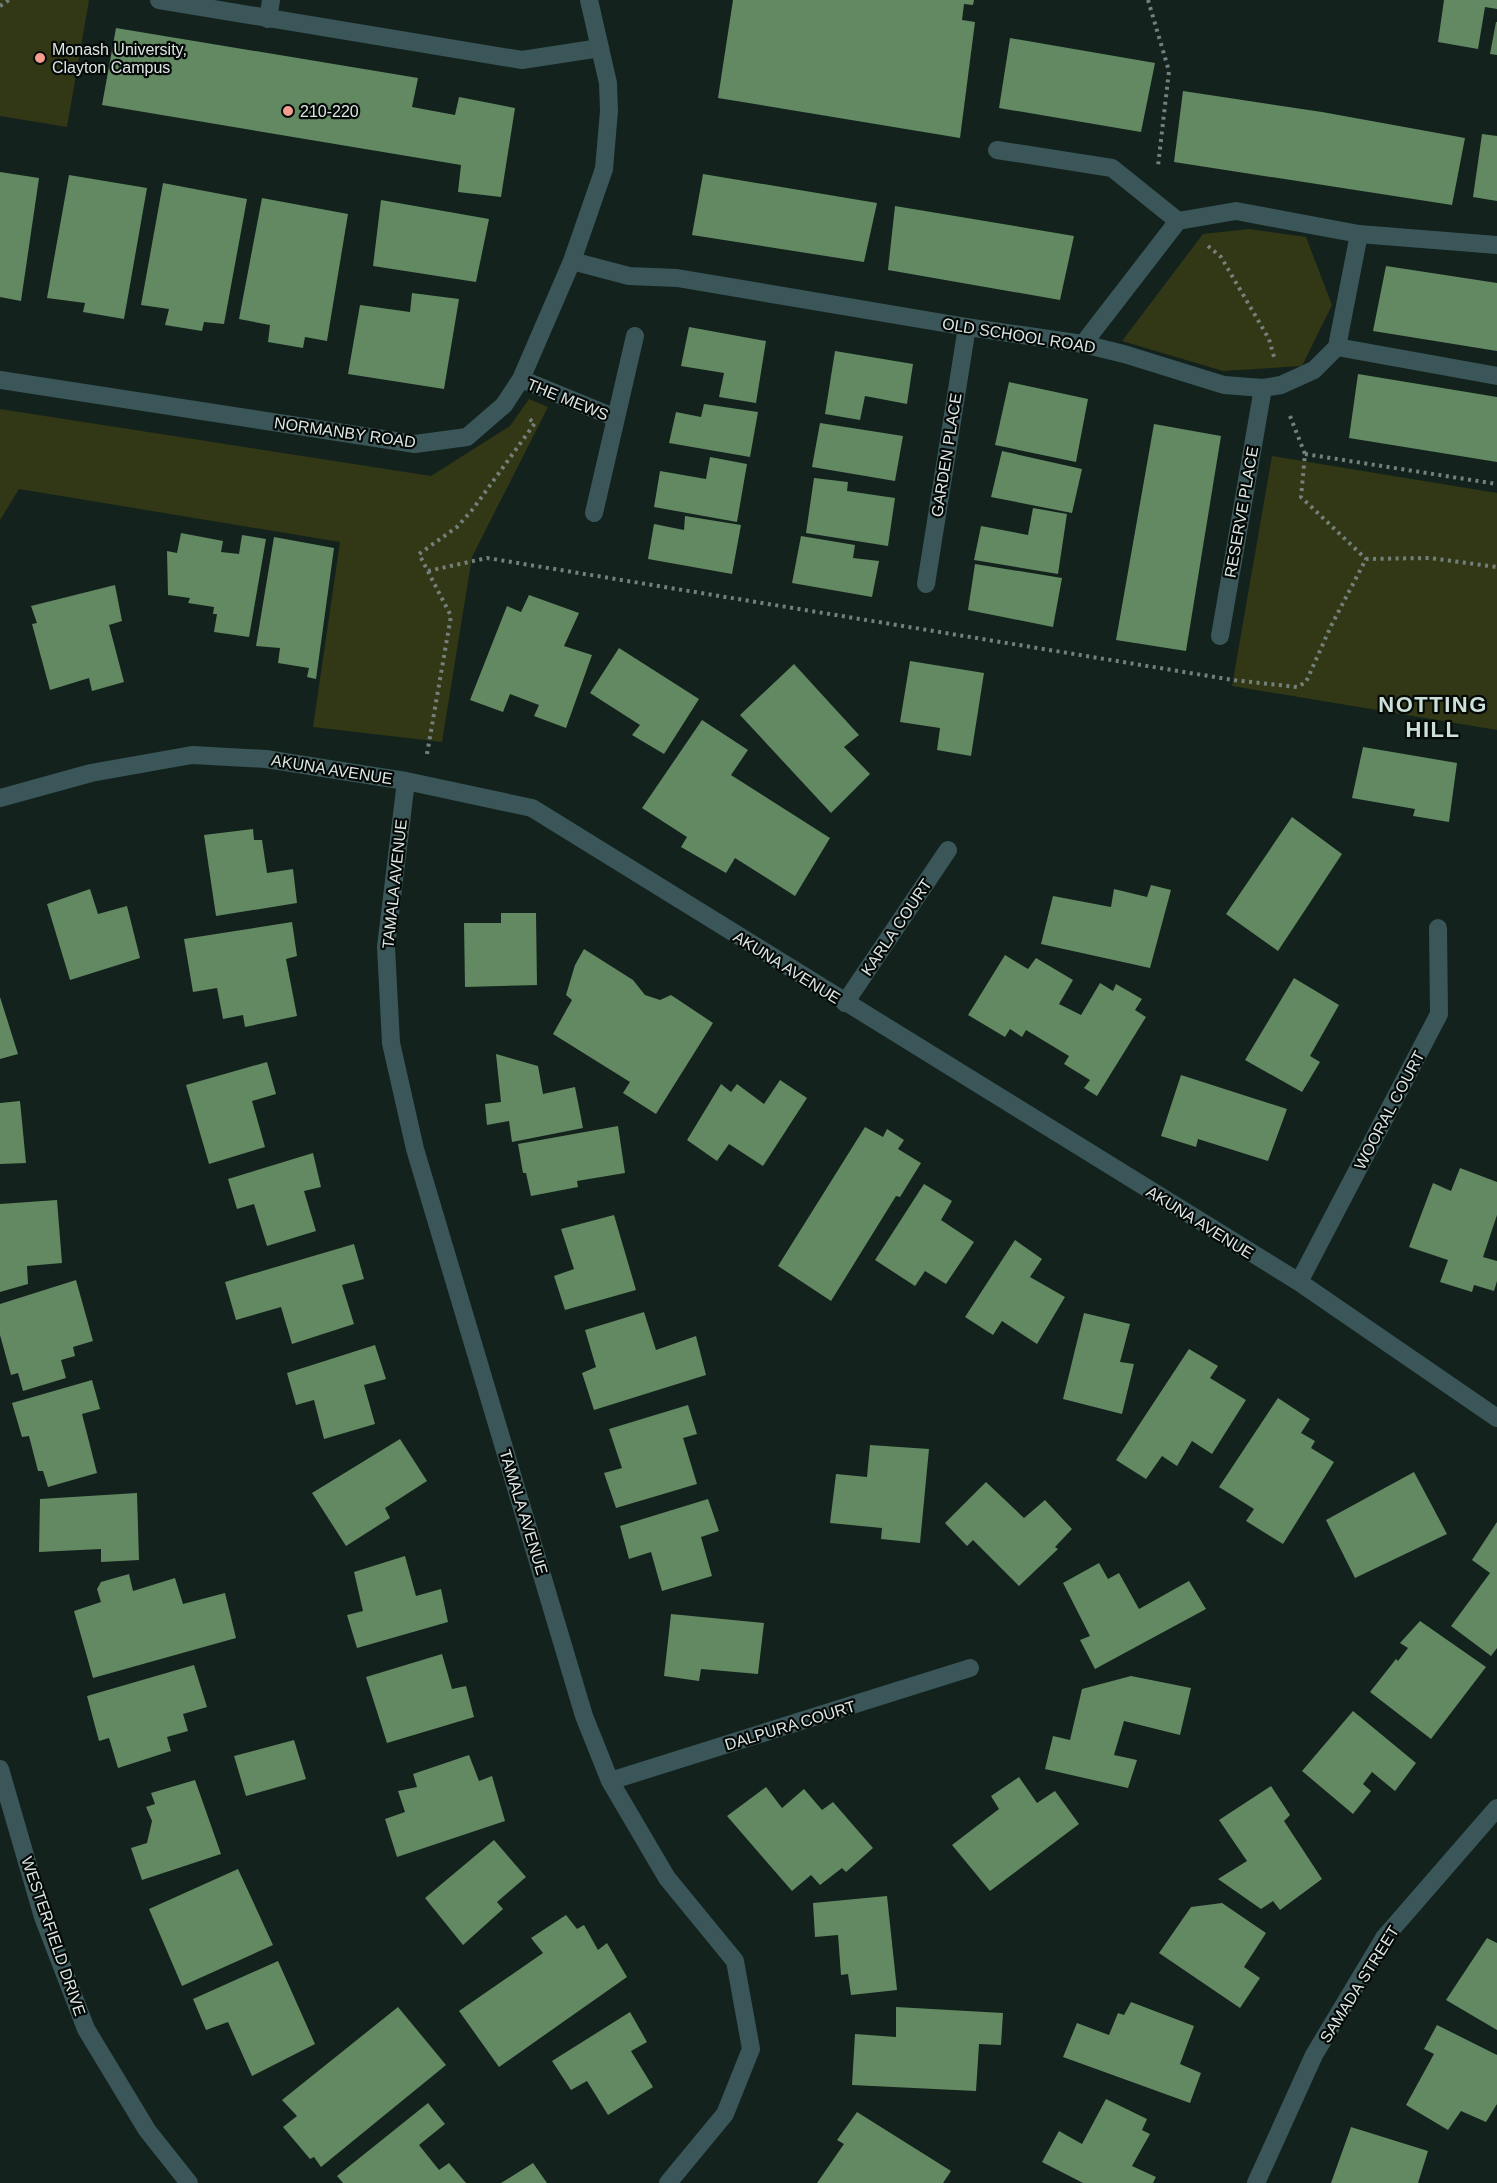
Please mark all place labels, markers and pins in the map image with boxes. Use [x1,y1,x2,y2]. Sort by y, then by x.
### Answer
place label: Monash University, Clayton Campus [52,41,187,76]
marker: Monash University, Clayton Campus [33,51,47,65]
place label: 210-220 [300,103,359,120]
marker: 210-220 [281,104,295,118]

